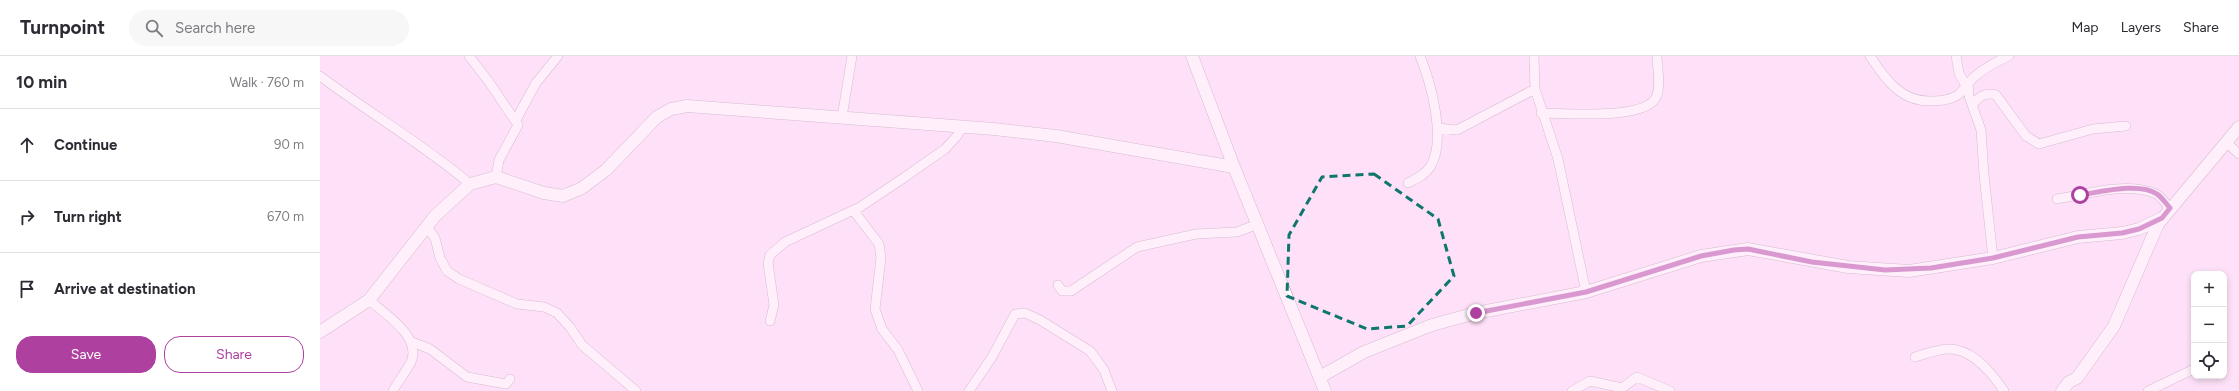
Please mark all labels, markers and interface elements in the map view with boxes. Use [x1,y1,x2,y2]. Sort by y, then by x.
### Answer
search box [129,10,409,46]
text: Turnpoint [20,16,105,39]
icon: search [143,17,165,39]
text: Search here [175,19,255,37]
text: Map [2071,19,2099,36]
text: Layers [2121,19,2161,36]
text: Share [2183,19,2219,36]
text: 10 min [16,72,67,92]
text: Walk · 760 m [230,75,304,90]
icon: ahead [16,134,38,156]
text: Continue [54,136,117,154]
text: 90 m [274,137,304,152]
route start [2071,186,2089,204]
icon: right [16,206,38,228]
text: Turn right [54,208,122,226]
text: 670 m [267,209,304,224]
map controls [2191,271,2227,379]
button: + [2191,271,2227,307]
icon: arrive [16,278,38,300]
text: Arrive at destination [54,280,195,298]
route end [1467,304,1485,322]
button: − [2191,307,2227,343]
button: Save [16,336,156,373]
button: Share [164,336,304,373]
button: locate [2191,343,2227,379]

